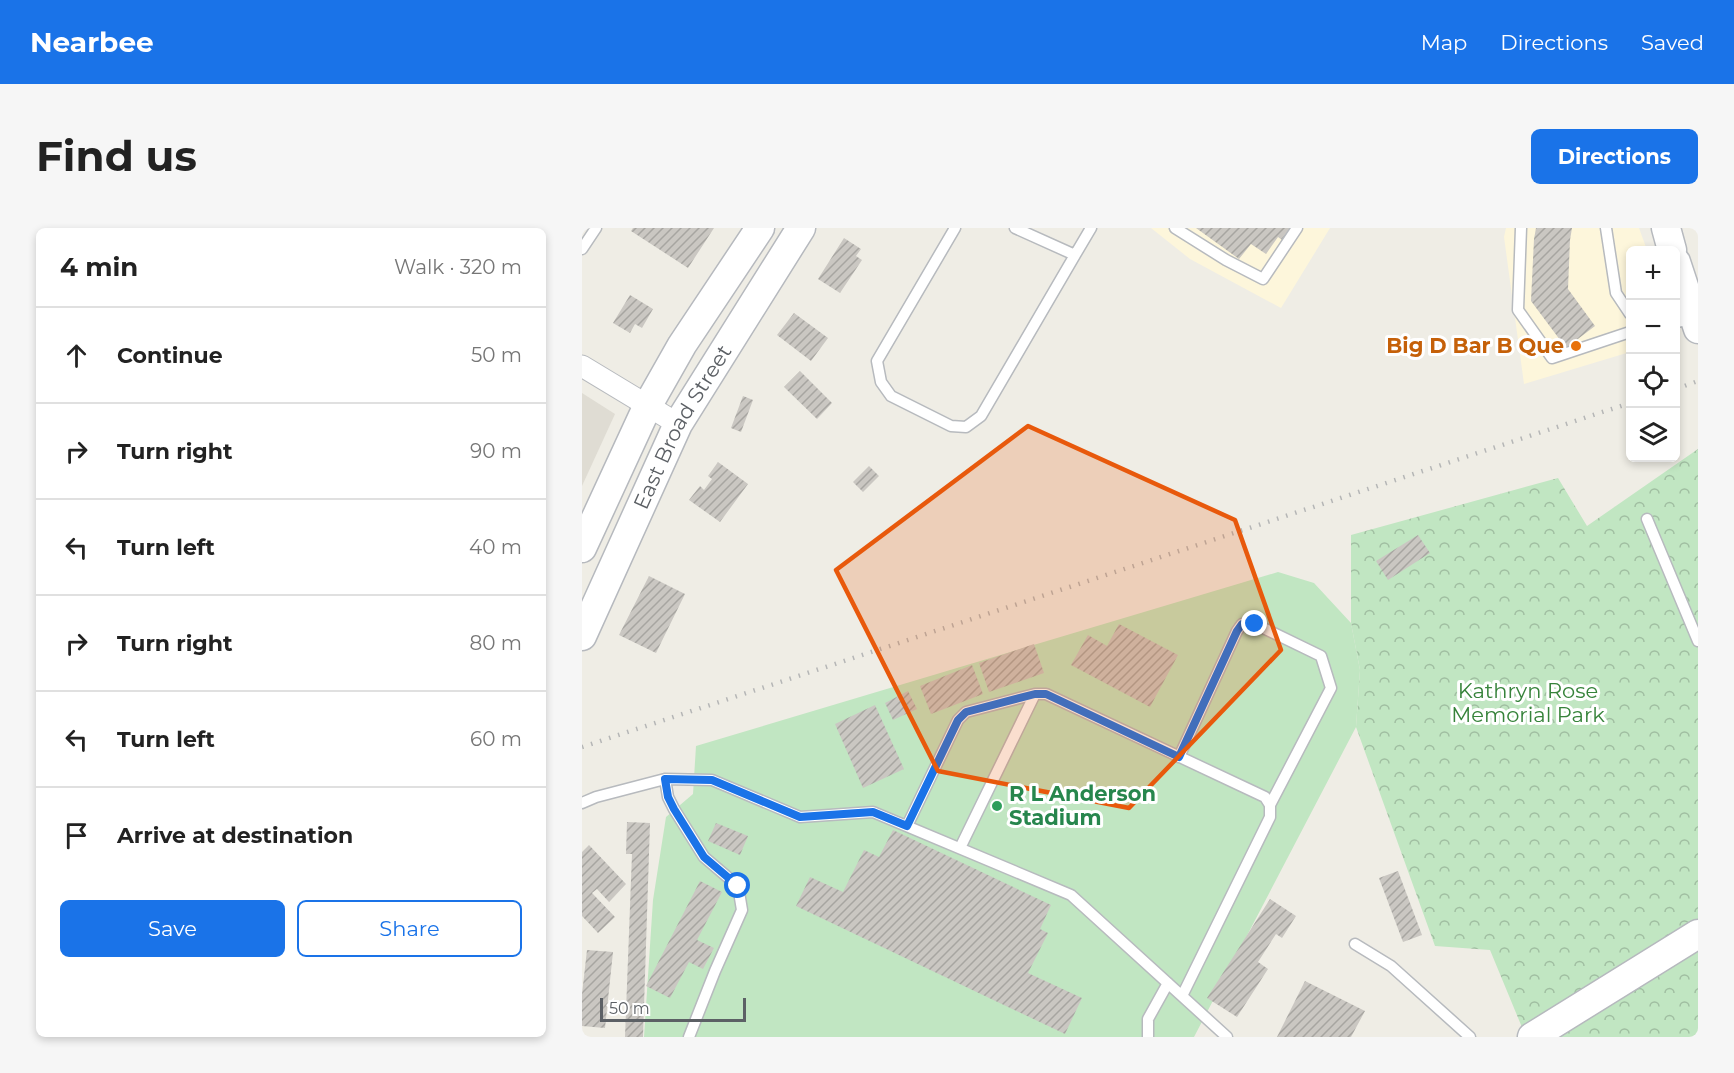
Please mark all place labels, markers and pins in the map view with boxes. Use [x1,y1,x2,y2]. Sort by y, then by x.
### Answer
place label: Big D Bar B Que [1386,333,1564,358]
marker: Big D Bar B Que [1569,339,1583,353]
place label: R L Anderson Stadium [1009,781,1156,830]
marker: R L Anderson Stadium [990,799,1004,813]

